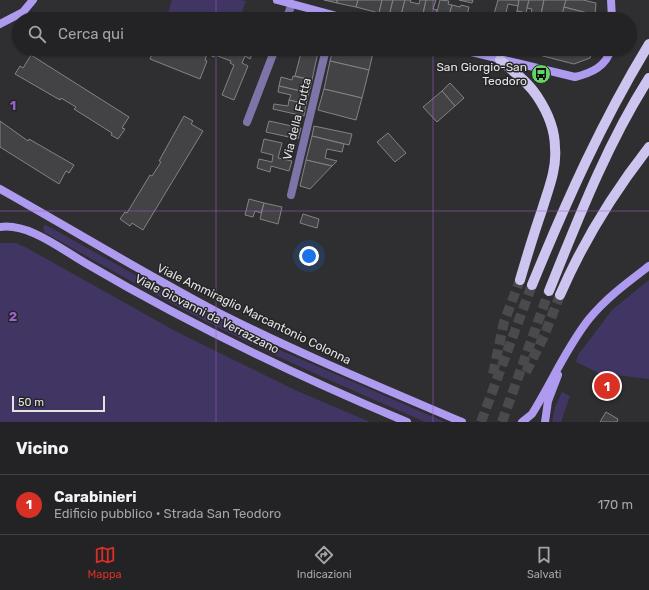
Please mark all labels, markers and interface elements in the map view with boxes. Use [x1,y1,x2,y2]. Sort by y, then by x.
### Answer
search box [12,12,637,56]
icon: search [26,23,48,45]
text: Cerca qui [58,25,124,43]
place label: San Giorgio-San Teodoro [436,60,527,88]
bus stop icon: San Giorgio-San Teodoro [530,63,552,85]
street label: Via della Frutta [280,76,314,162]
text: 1 [10,98,16,113]
your location [299,246,319,266]
street label: Viale Ammiraglio Marcantonio Colonna [155,261,353,367]
street label: Viale Giovanni da Verrazzano [133,271,282,357]
text: 2 [9,309,17,324]
pin: 1 [594,371,620,401]
scale bar [12,394,105,413]
text: 50 m [18,396,44,409]
text: Vicino [16,438,69,458]
text: Carabinieri [54,488,137,506]
text: 1 [26,497,32,512]
text: 170 m [598,497,633,512]
text: Edificio pubblico · Strada San Teodoro [54,506,281,521]
tab: Mappa [88,544,122,581]
tab: Indicazioni [297,544,352,581]
tab: Salvati [527,544,561,581]

